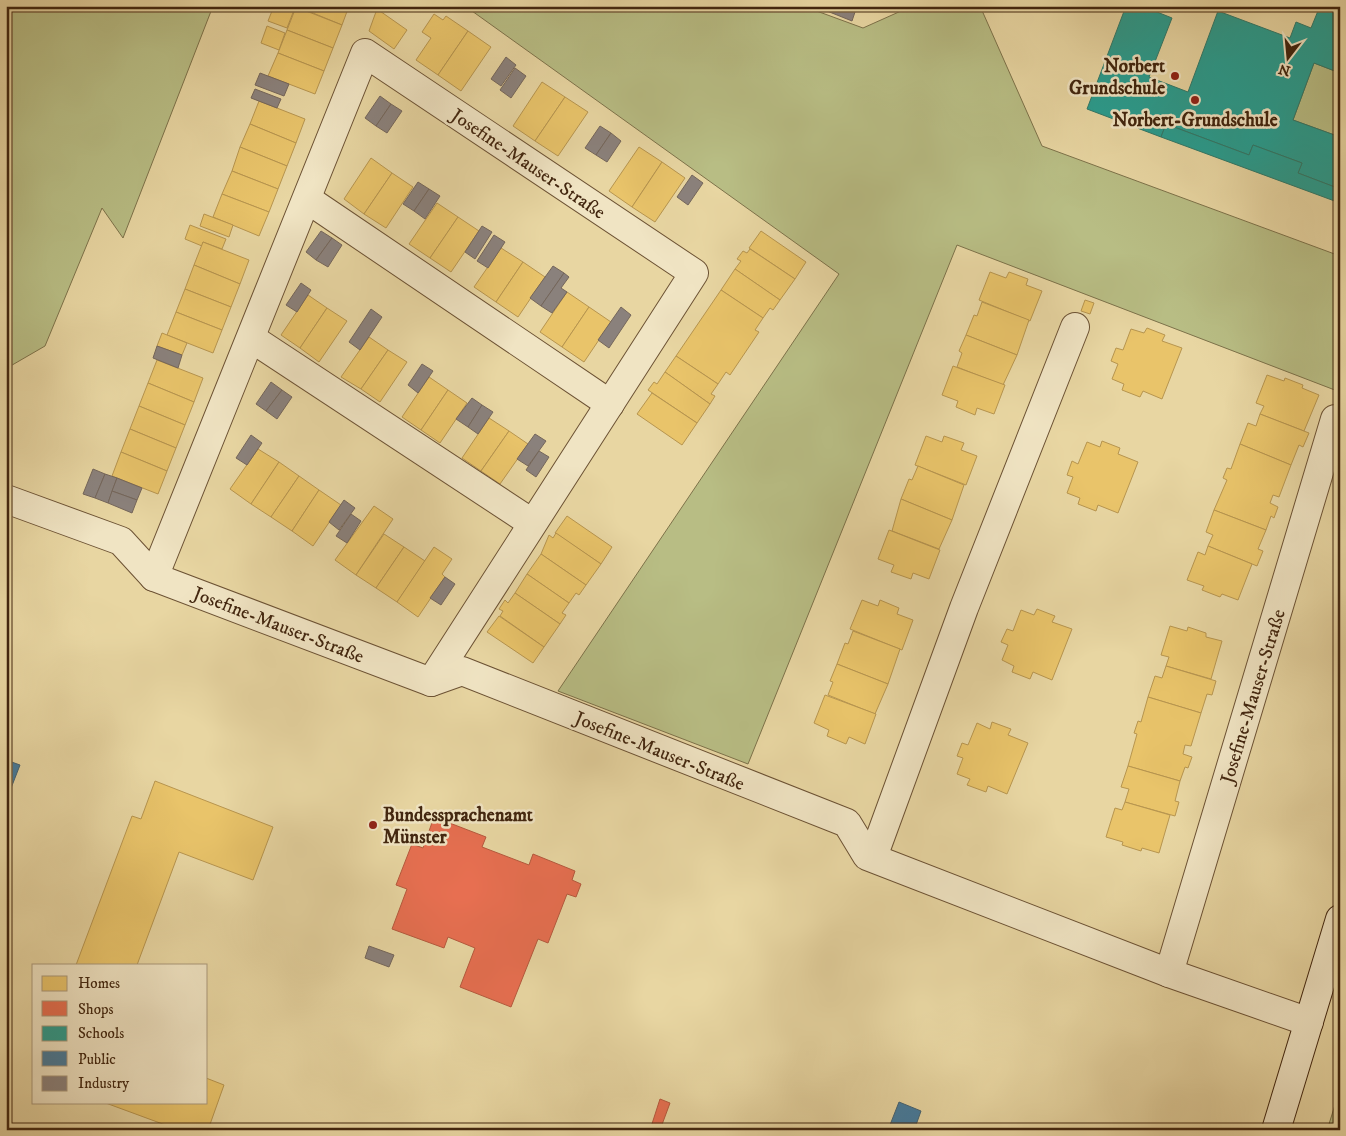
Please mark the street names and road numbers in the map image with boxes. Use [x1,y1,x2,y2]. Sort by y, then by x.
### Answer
street label: Josefine-Mauser-Straße [445,103,610,224]
street label: Josefine-Mauser-Straße [188,582,367,669]
street label: Josefine-Mauser-Straße [1215,606,1291,788]
street label: Josefine-Mauser-Straße [569,706,748,796]

